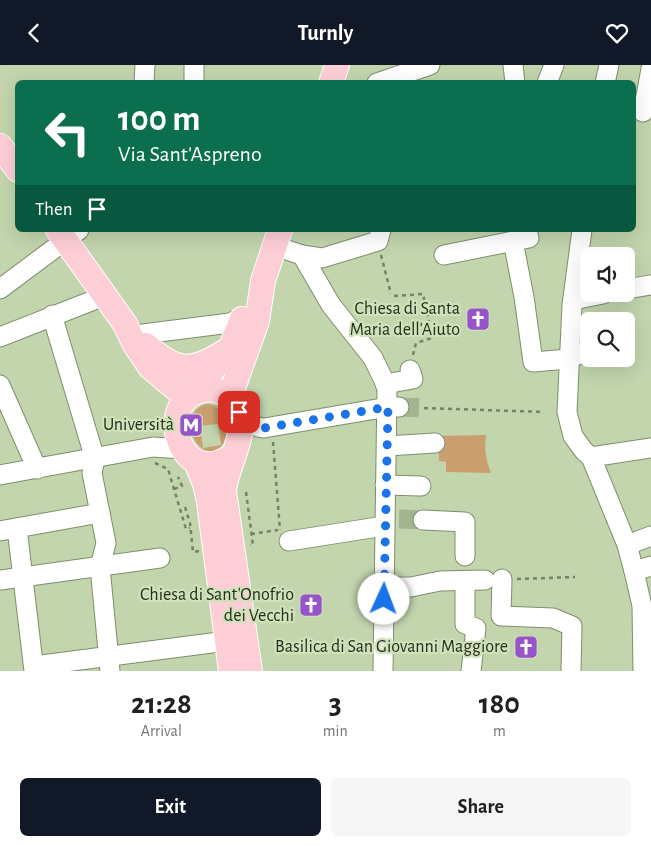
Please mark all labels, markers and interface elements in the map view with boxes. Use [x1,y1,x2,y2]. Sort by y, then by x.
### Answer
icon: back [20,19,48,47]
icon: heart [603,19,631,47]
text: Turnly [298,22,353,44]
icon: left [35,100,100,165]
text: 100 m [118,102,201,137]
text: Via Sant'Aspreno [118,143,262,165]
icon: arrive [83,195,111,223]
text: Then [35,200,73,219]
map controls [580,247,635,367]
button: sound [580,247,635,302]
place label: Chiesa di Santa Maria dell'Aiuto [350,300,460,339]
church icon: Chiesa di Santa Maria dell'Aiuto [465,306,491,332]
button: search [580,312,635,367]
pin [218,391,260,433]
icon: arrive [225,398,253,426]
metro station icon: Università [178,412,204,438]
place label: Università [103,416,174,434]
position arrow [357,572,409,624]
place label: Chiesa di Sant'Onofrio dei Vecchi [140,586,294,625]
church icon: Chiesa di Sant'Onofrio dei Vecchi [298,592,324,618]
church icon: Basilica di San Giovanni Maggiore [513,634,539,660]
place label: Basilica di San Giovanni Maggiore [275,638,508,656]
text: 21:28 [131,689,192,719]
text: 3 [329,689,342,719]
text: 180 [479,689,520,719]
text: Arrival [141,723,182,739]
text: min [323,723,348,739]
text: m [493,723,506,739]
button: Exit [20,778,321,836]
button: Share [331,778,631,836]

